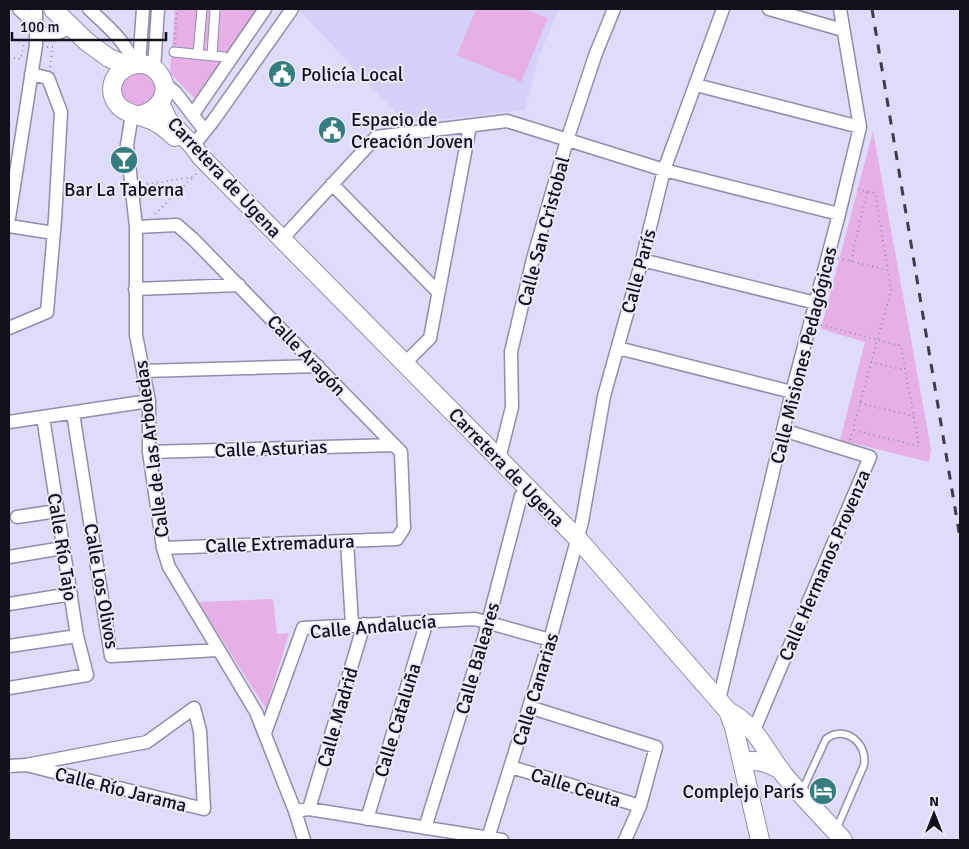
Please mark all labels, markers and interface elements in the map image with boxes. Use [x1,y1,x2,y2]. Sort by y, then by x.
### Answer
scale bar [12,10,166,42]
text: 100 m [20,18,60,36]
public building icon: Policía Local [267,59,297,89]
place label: Policía Local [301,63,403,87]
place label: Espacio de Creación Joven [351,108,473,154]
street label: Carretera de Ugena [162,112,287,243]
public building icon: Espacio de Creación Joven [317,115,347,145]
bar icon: Bar La Taberna [109,145,139,175]
street label: Calle San Cristobal [512,154,575,309]
place label: Bar La Taberna [64,178,184,202]
street label: Calle París [616,227,662,316]
street label: Calle Misiones Pedagógicas [765,244,843,466]
street label: Calle Aragón [262,310,351,401]
street label: Calle de las Arboledas [129,359,175,539]
street label: Carretera de Ugena [443,403,569,532]
street label: Calle Asturias [214,435,328,463]
street label: Calle Hermanos Provenza [774,466,876,665]
street label: Calle Río Tajo [42,492,82,603]
street label: Calle Los Olivos [78,522,124,651]
street label: Calle Extremadura [205,529,355,559]
street label: Calle Baleares [451,599,505,717]
street label: Calle Andalucía [309,610,437,644]
street label: Calle Canarias [507,630,565,749]
street label: Calle Cataluña [369,660,427,780]
street label: Calle Madrid [312,664,364,770]
street label: Calle Río Jarama [52,762,189,818]
street label: Calle Ceuta [528,763,624,813]
hotel icon: Complejo París [808,776,838,806]
place label: Complejo París [683,780,804,804]
north arrow [909,789,959,839]
text: N [929,793,939,810]

